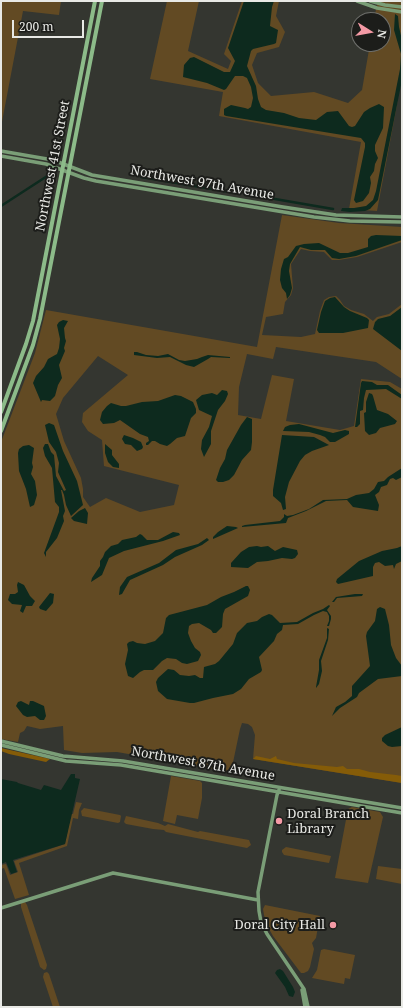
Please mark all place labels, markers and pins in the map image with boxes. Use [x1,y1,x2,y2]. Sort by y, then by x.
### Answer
place label: Doral Branch Library [287,806,369,837]
marker: Doral Branch Library [274,816,284,826]
place label: Doral City Hall [234,917,325,933]
marker: Doral City Hall [328,920,338,930]

